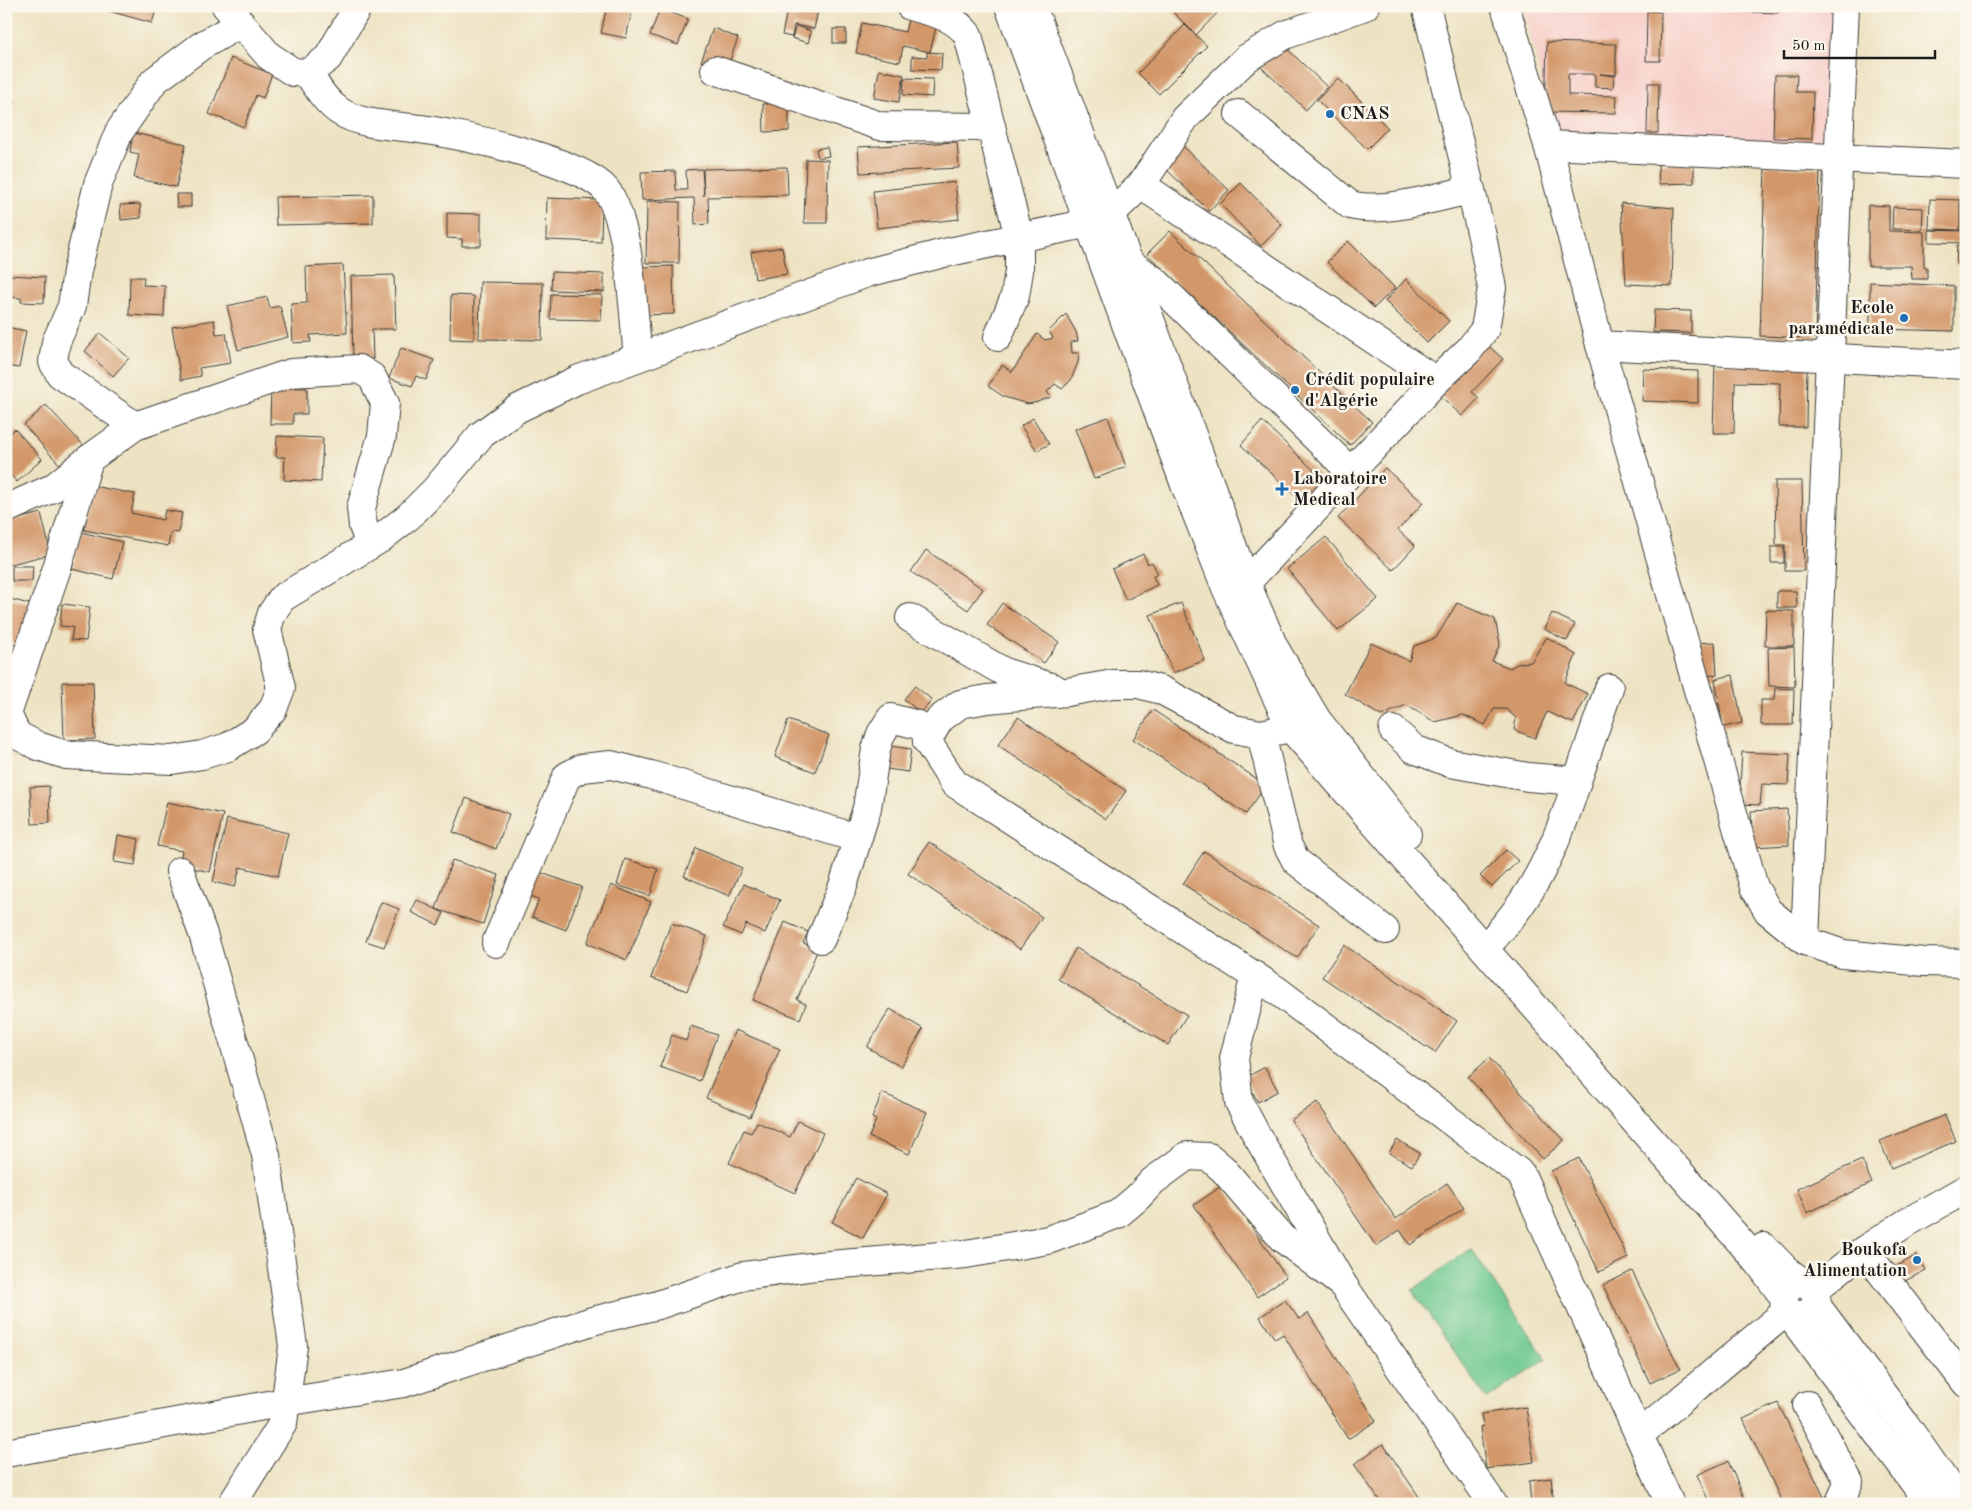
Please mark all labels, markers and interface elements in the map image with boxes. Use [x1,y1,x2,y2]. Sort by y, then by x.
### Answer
scale bar [1784,28,1936,60]
text: 50 m [1792,39,1826,54]
place label: CNAS [1340,105,1389,123]
marker: CNAS [1324,108,1336,120]
place label: Ecole paramédicale [1789,299,1894,338]
marker: Ecole paramédicale [1898,312,1910,324]
place label: Crédit populaire d'Algérie [1305,371,1435,410]
marker: Crédit populaire d'Algérie [1289,384,1301,396]
place label: Laboratoire Medical [1293,470,1387,509]
marker: Laboratoire Medical [1275,482,1289,496]
place label: Boukofa Alimentation [1803,1241,1907,1280]
marker: Boukofa Alimentation [1911,1254,1923,1266]

